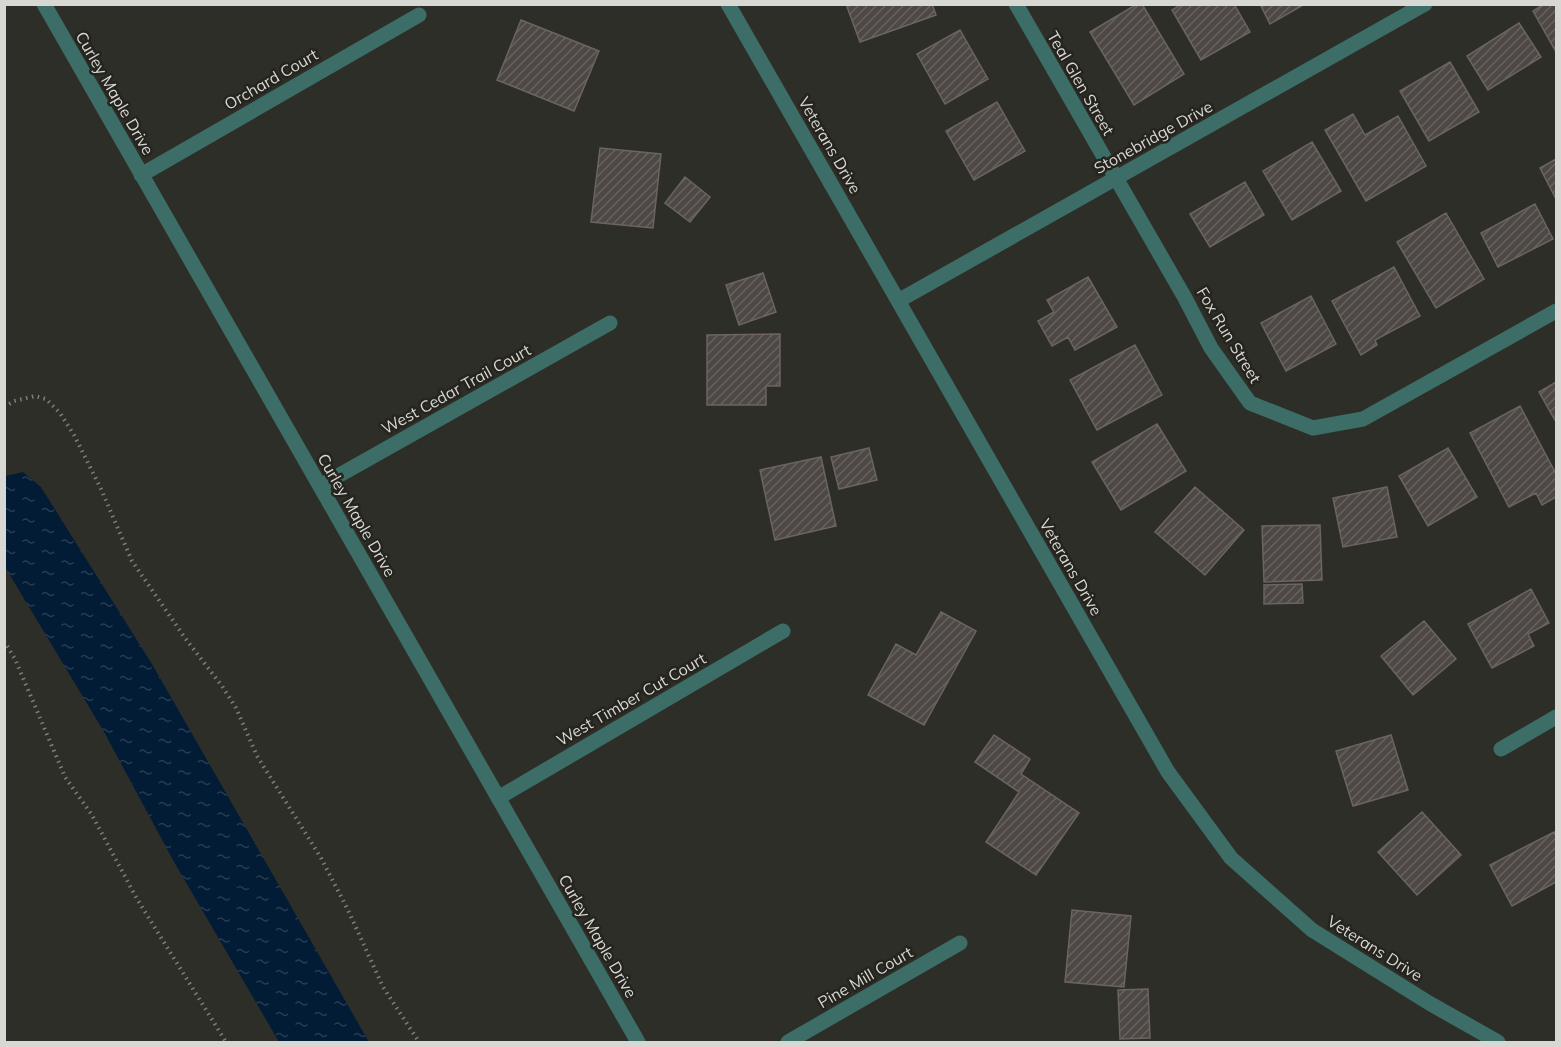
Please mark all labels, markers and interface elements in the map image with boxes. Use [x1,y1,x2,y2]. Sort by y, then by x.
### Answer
street label: Teal Glen Street [1043,27,1119,139]
street label: Curley Maple Drive [72,28,158,158]
street label: Orchard Court [221,44,322,114]
street label: Veterans Drive [794,93,866,197]
street label: Stonebridge Drive [1090,96,1216,178]
street label: Fox Run Street [1192,283,1266,387]
street label: West Cedar Trail Court [378,339,534,438]
street label: Curley Maple Drive [314,450,400,580]
street label: Veterans Drive [1035,515,1107,619]
street label: West Timber Cut Court [553,648,710,750]
street label: Curley Maple Drive [555,871,641,1001]
street label: Veterans Drive [1324,911,1426,985]
street label: Pine Mill Court [814,942,916,1012]

